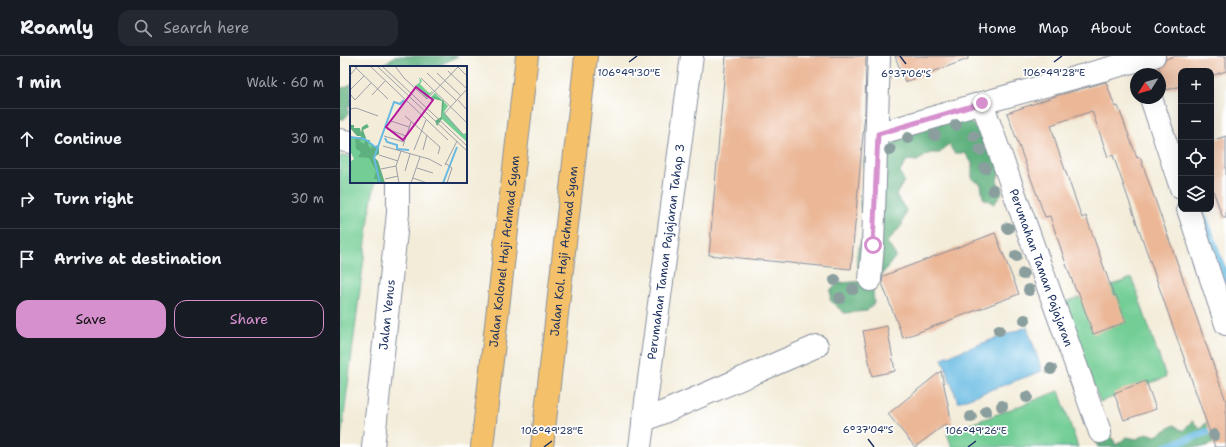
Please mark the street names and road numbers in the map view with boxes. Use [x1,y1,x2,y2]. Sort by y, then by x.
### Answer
street label: Perumahan Taman Pajajaran Tahap 3 [644,143,688,361]
street label: Jalan Kolonel Haji Achmad Syam [486,155,524,348]
street label: Jalan Kol. Haji Achmad Syam [546,165,582,337]
street label: Perumahan Taman Pajajaran [1005,187,1077,349]
street label: Jalan Venus [375,279,399,351]

